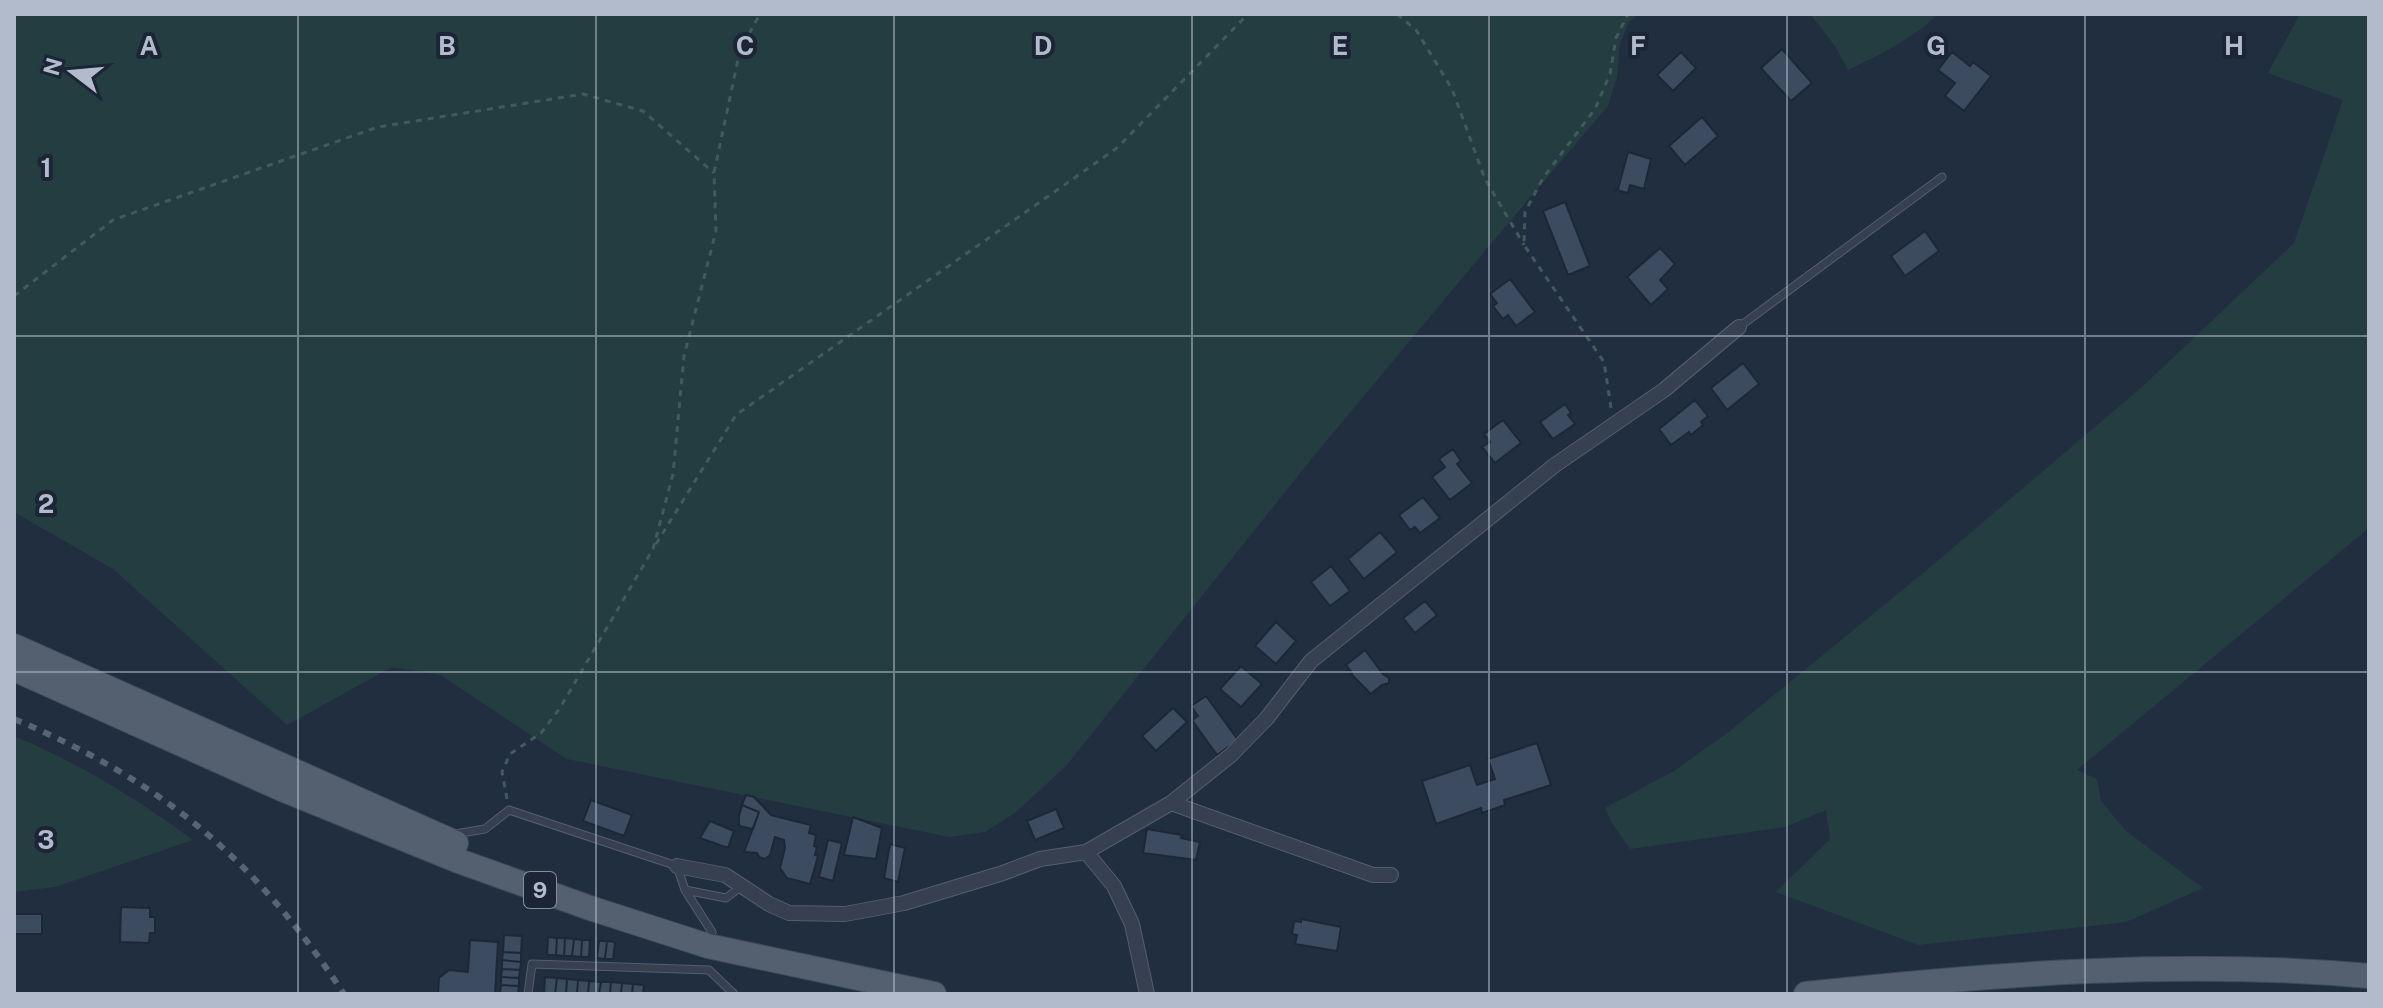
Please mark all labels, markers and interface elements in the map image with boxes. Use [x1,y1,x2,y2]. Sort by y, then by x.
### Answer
text: A [140,30,159,61]
text: B [438,30,456,61]
text: C [736,30,754,61]
text: D [1034,30,1052,61]
text: E [1332,30,1348,61]
text: F [1630,30,1646,61]
text: G [1926,30,1946,61]
text: H [2224,30,2244,61]
north arrow [32,32,112,112]
text: N [38,55,68,78]
text: 1 [40,152,52,183]
text: 2 [38,488,54,519]
text: 3 [37,824,55,855]
road number: 9 [524,872,556,908]

